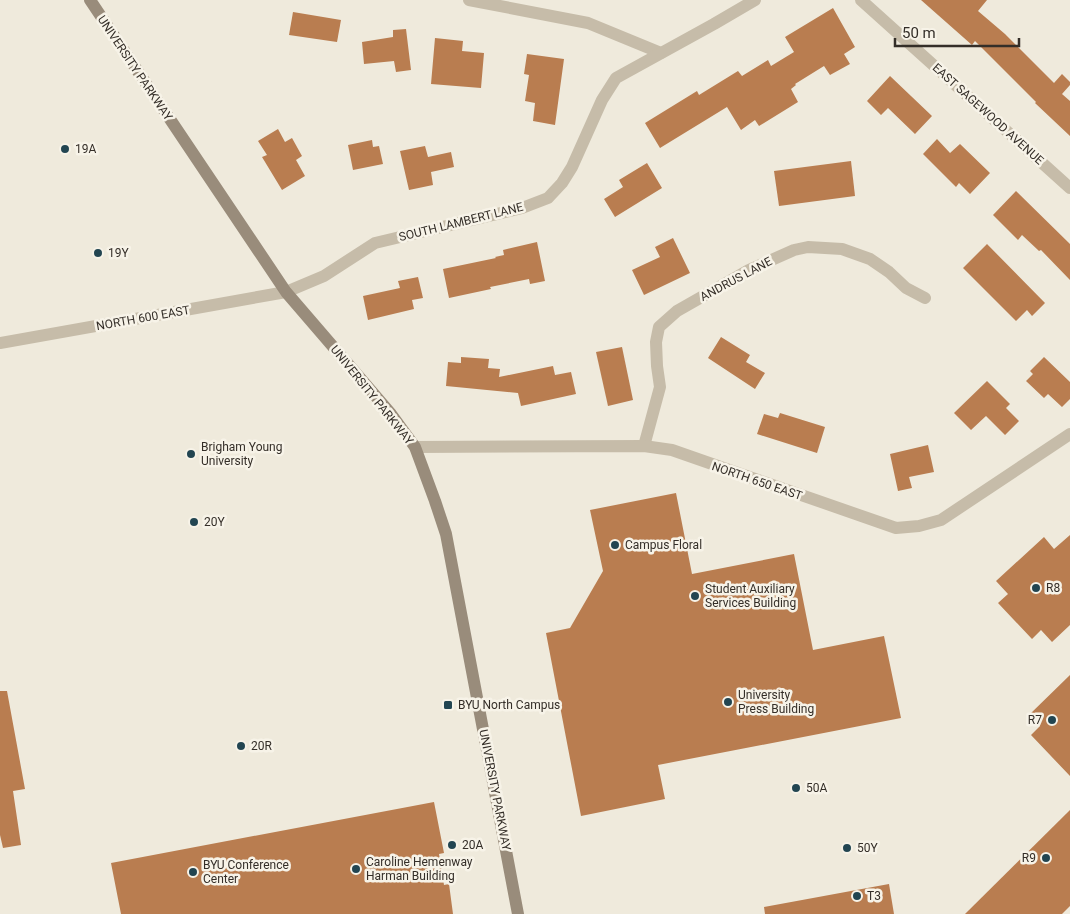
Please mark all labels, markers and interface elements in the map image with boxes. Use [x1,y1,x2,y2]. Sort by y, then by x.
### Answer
street label: UNIVERSITY PARKWAY [95,13,176,124]
scale bar [895,15,1019,47]
text: 50 m [902,24,936,42]
street label: EAST SAGEWOOD AVENUE [930,60,1047,168]
place label: 19A [75,142,96,156]
marker: 19A [59,143,71,155]
street label: SOUTH LAMBERT LANE [397,200,525,244]
place label: 19Y [108,246,129,260]
marker: 19Y [92,247,104,259]
street label: ANDRUS LANE [698,254,774,304]
street label: NORTH 600 EAST [95,303,191,333]
street label: UNIVERSITY PARKWAY [328,343,417,448]
place label: Brigham Young University [201,440,283,468]
marker: Brigham Young University [185,448,197,460]
street label: NORTH 650 EAST [710,459,804,503]
place label: 20Y [204,515,225,529]
marker: 20Y [188,516,200,528]
place label: Campus Floral [625,538,702,552]
marker: Campus Floral [609,539,621,551]
place label: R8 [1046,581,1060,595]
place label: Student Auxiliary Services Building [705,582,796,610]
marker: R8 [1030,582,1042,594]
marker: Student Auxiliary Services Building [689,590,701,602]
place label: University Press Building [738,688,814,716]
marker: University Press Building [722,696,734,708]
place label: BYU North Campus [458,698,560,712]
marker: BYU North Campus [442,699,454,711]
place label: R7 [1028,713,1042,727]
marker: R7 [1046,714,1058,726]
street label: UNIVERSITY PARKWAY [476,728,514,853]
place label: 20R [251,739,272,753]
marker: 20R [235,740,247,752]
place label: 50A [806,781,827,795]
marker: 50A [790,782,802,794]
place label: 20A [462,838,483,852]
marker: 20A [446,839,458,851]
place label: 50Y [857,841,878,855]
marker: 50Y [841,842,853,854]
place label: R9 [1022,851,1036,865]
marker: R9 [1040,852,1052,864]
place label: Caroline Hemenway Harman Building [366,855,473,883]
place label: BYU Conference Center [203,858,289,886]
marker: Caroline Hemenway Harman Building [350,863,362,875]
marker: BYU Conference Center [187,866,199,878]
place label: T3 [867,889,881,903]
marker: T3 [851,890,863,902]

